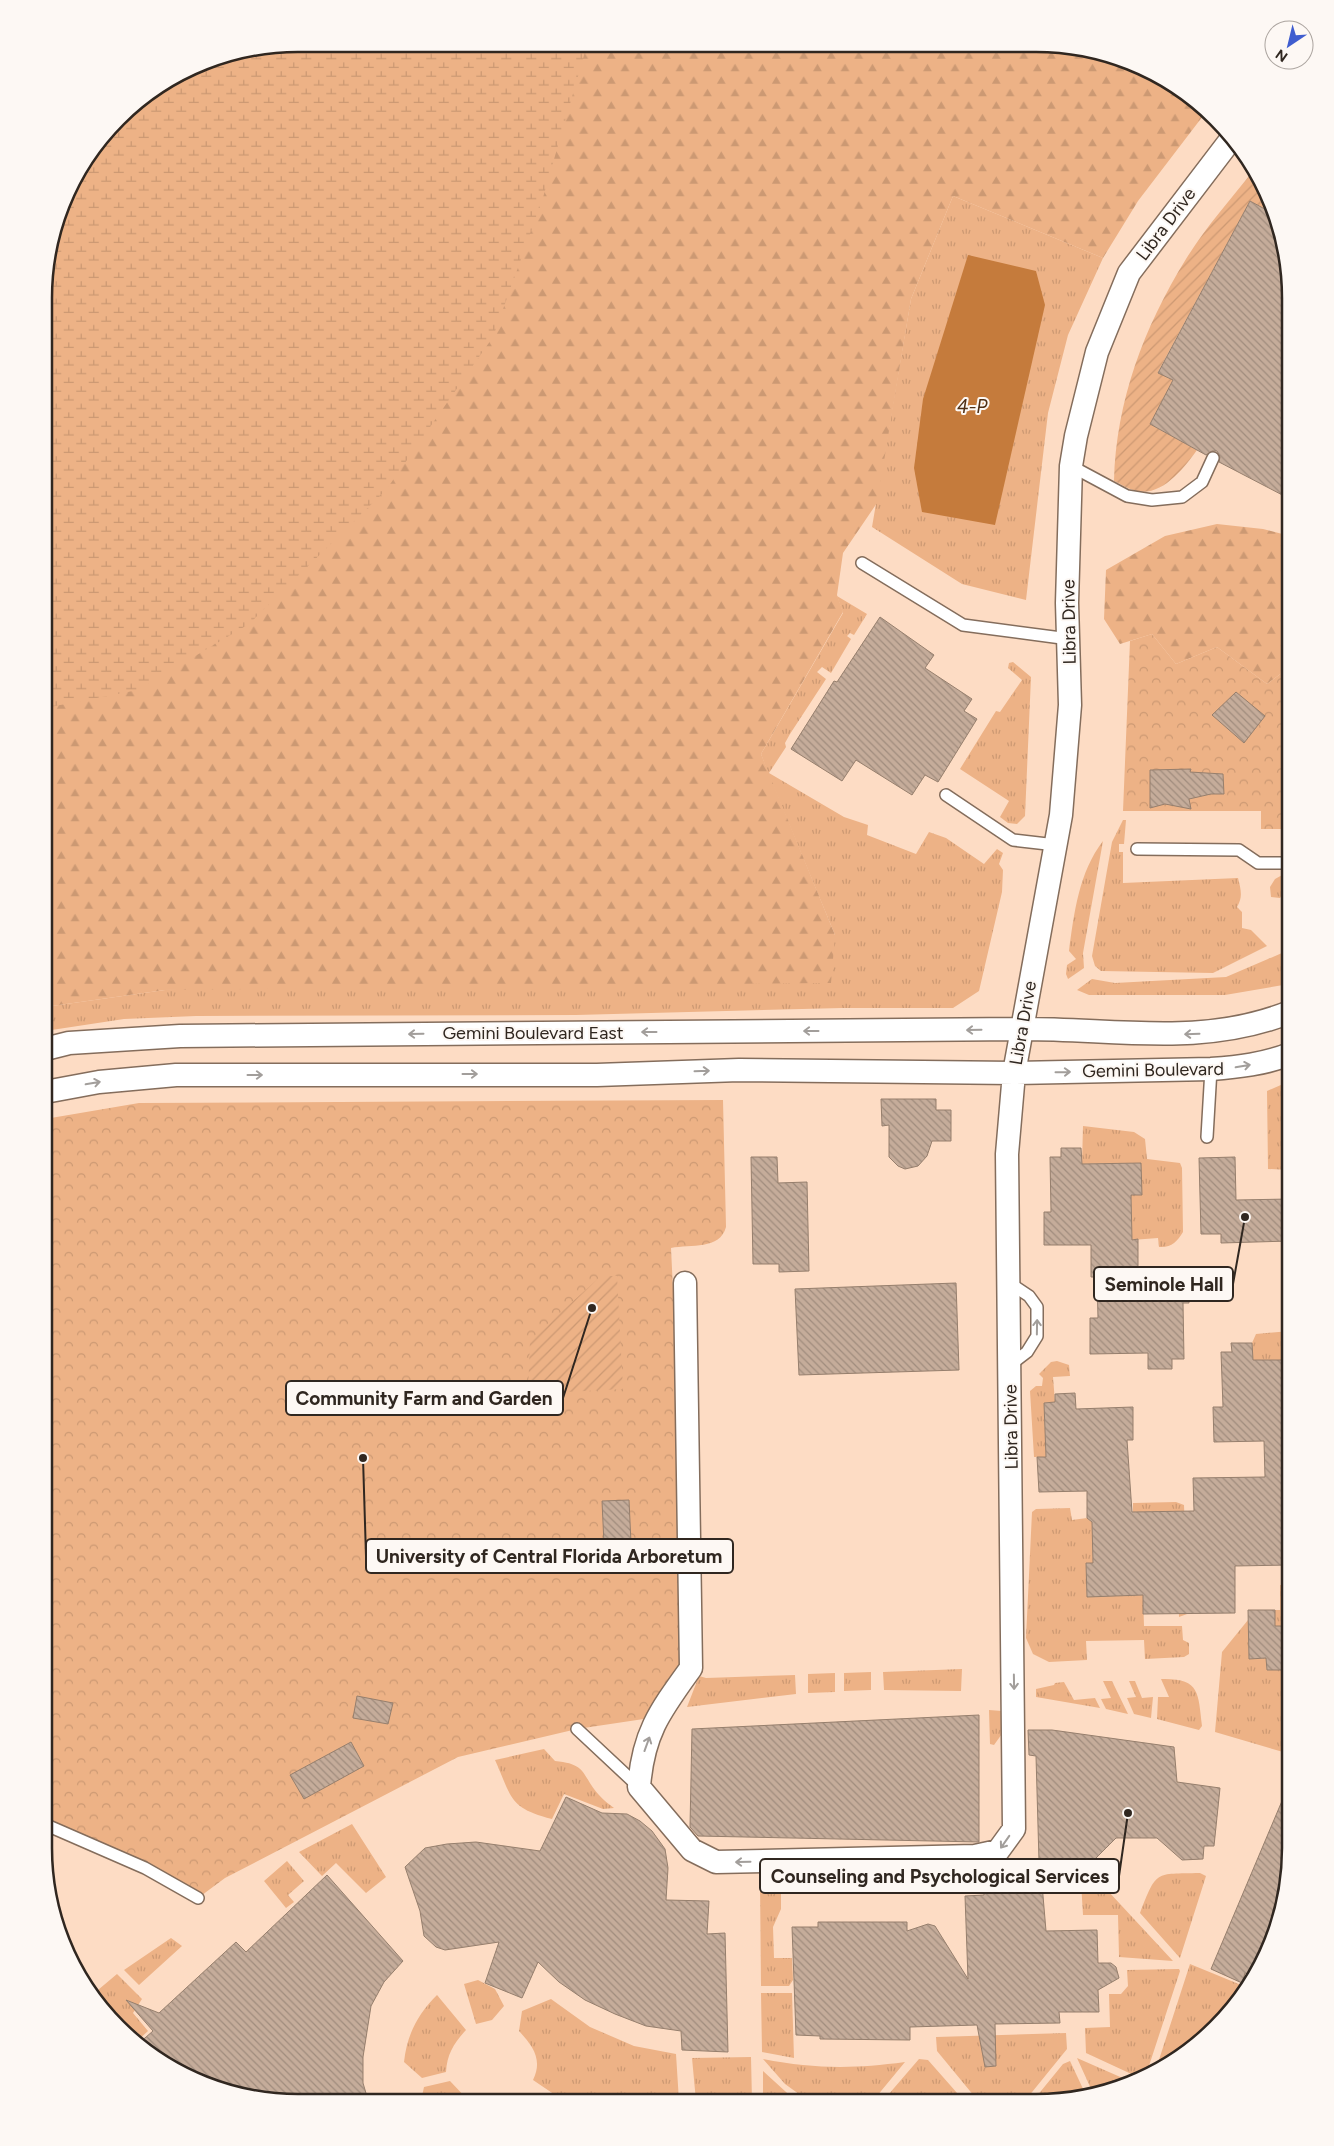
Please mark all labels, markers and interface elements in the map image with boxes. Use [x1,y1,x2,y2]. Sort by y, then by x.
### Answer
north arrow [1264,20,1314,70]
text: N [1273,45,1291,65]
street label: Libra Drive [1132,183,1201,265]
water label: 4-P [957,395,988,418]
street label: Libra Drive [1057,579,1081,665]
street label: Libra Drive [1005,979,1041,1067]
street label: Gemini Boulevard East [442,1022,624,1044]
one-way arrow [966,1025,982,1035]
one-way arrow [803,1026,820,1036]
one-way arrow [641,1027,657,1037]
one-way arrow [408,1029,424,1039]
one-way arrow [1184,1029,1200,1038]
street label: Gemini Boulevard [1082,1058,1224,1082]
one-way arrow [1234,1061,1250,1071]
one-way arrow [694,1066,710,1076]
one-way arrow [1054,1067,1070,1076]
one-way arrow [462,1069,478,1079]
one-way arrow [246,1070,263,1080]
one-way arrow [84,1078,100,1088]
callout: Seminole Hall [1094,1267,1233,1301]
text: Seminole Hall [1105,1273,1223,1296]
one-way arrow [1032,1320,1041,1336]
callout: Community Farm and Garden [286,1381,563,1415]
street label: Libra Drive [999,1384,1023,1470]
text: Community Farm and Garden [295,1387,553,1410]
callout: University of Central Florida Arboretum [366,1539,733,1573]
text: University of Central Florida Arboretum [376,1545,722,1568]
one-way arrow [1009,1674,1019,1690]
one-way arrow [643,1737,652,1752]
one-way arrow [1000,1835,1010,1849]
one-way arrow [735,1857,751,1867]
callout: Counseling and Psychological Services [760,1859,1119,1893]
text: Counseling and Psychological Services [771,1865,1109,1888]

